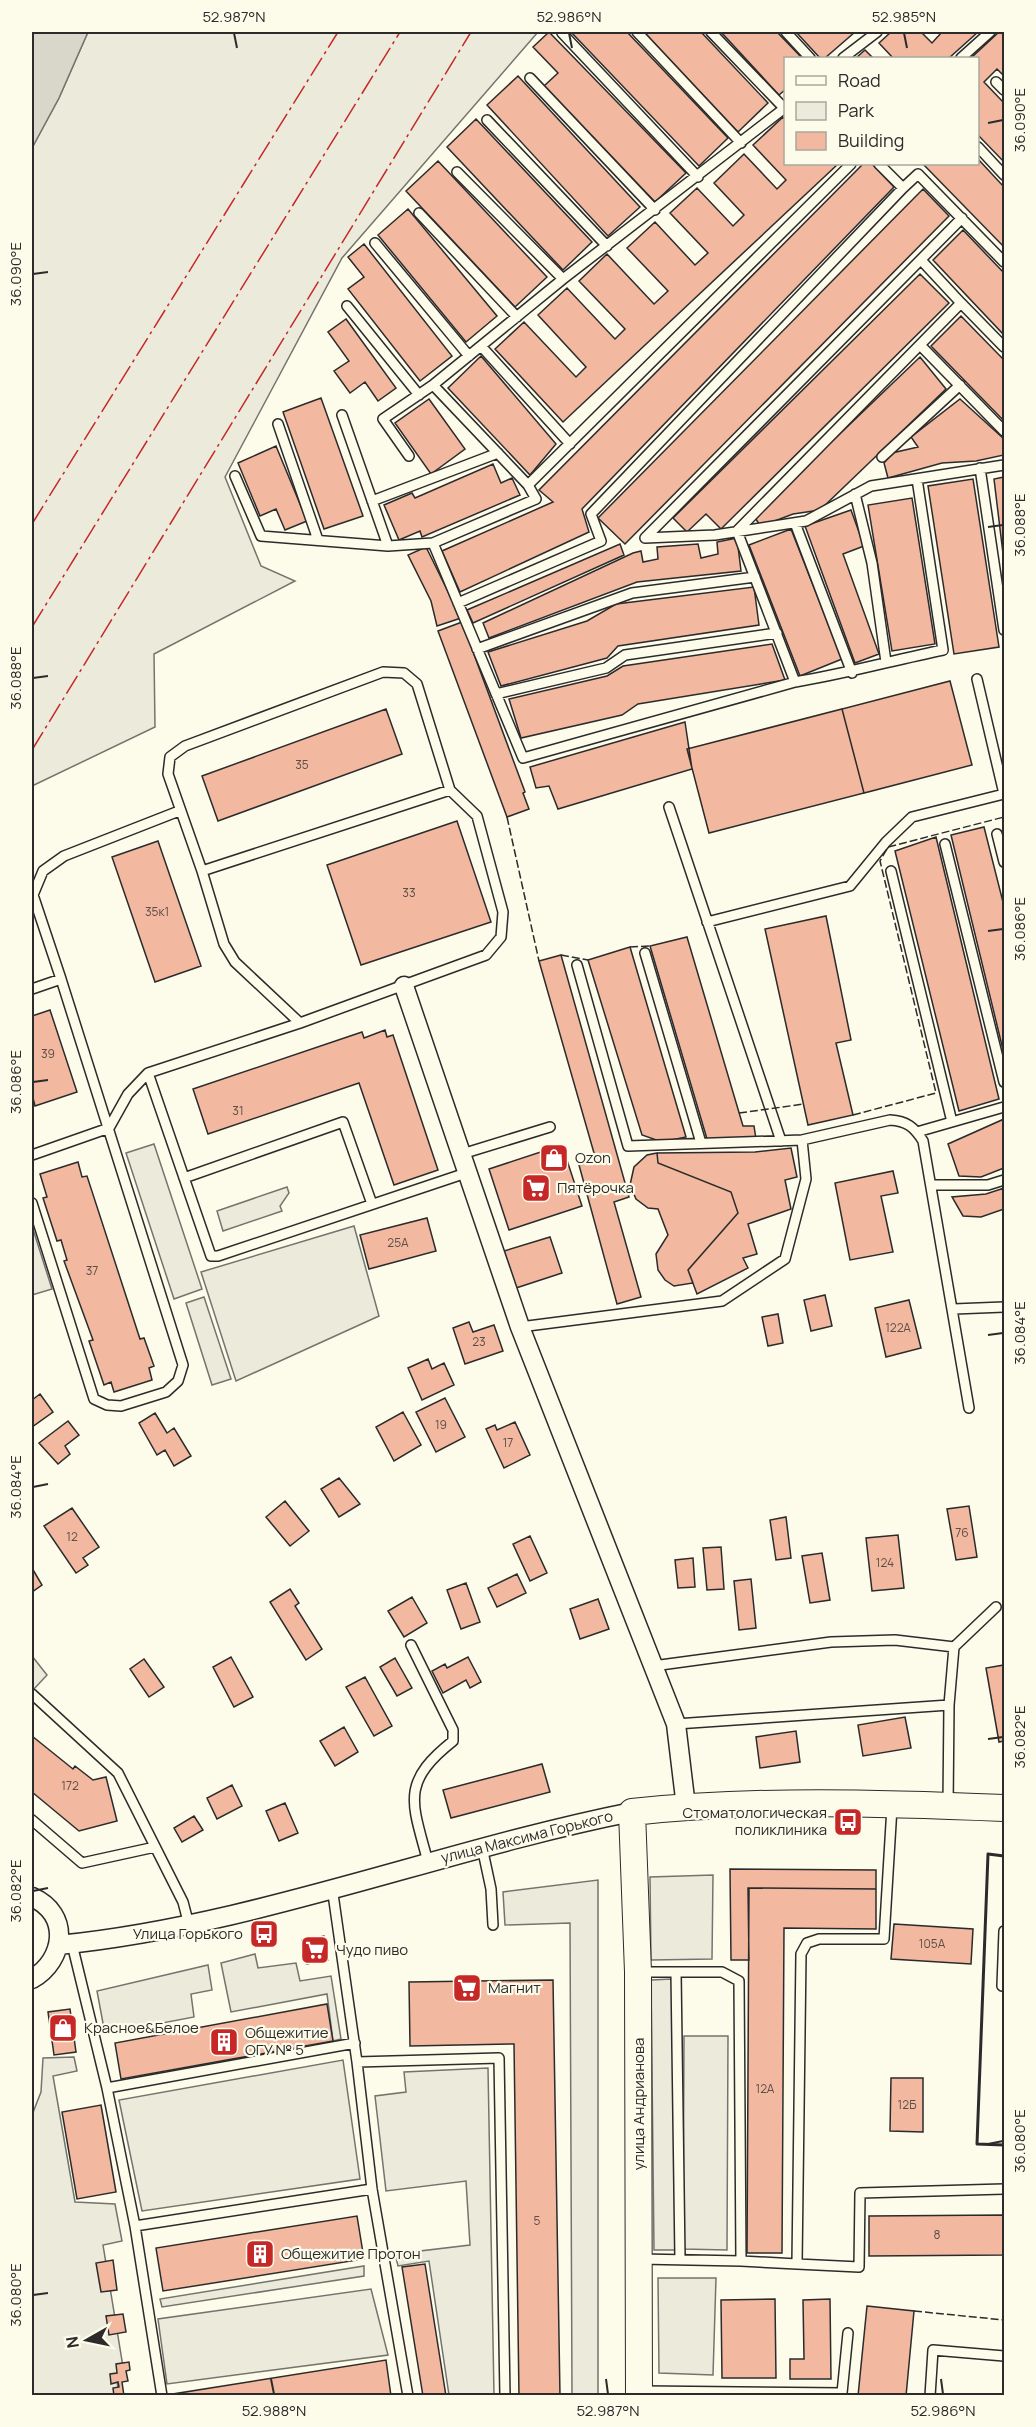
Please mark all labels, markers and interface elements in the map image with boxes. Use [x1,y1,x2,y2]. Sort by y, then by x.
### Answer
text: 52.987°N [202,6,266,27]
text: 52.986°N [537,6,601,27]
text: 52.985°N [872,6,936,27]
legend [784,57,979,165]
text: Road [838,68,881,92]
text: 36.090°E [1009,88,1030,152]
text: Park [838,98,875,122]
text: Building [838,128,904,152]
text: 36.090°E [5,242,26,306]
text: 36.088°E [1009,493,1030,557]
text: 36.088°E [5,646,26,710]
house number: 35 [295,756,309,773]
house number: 33 [402,884,416,901]
text: 36.086°E [1009,897,1030,961]
house number: 35к1 [145,903,169,920]
house number: 39 [41,1045,55,1062]
text: 36.086°E [5,1050,26,1114]
house number: 31 [232,1102,244,1119]
shop icon: Ozon [538,1142,570,1174]
place label: Ozon [575,1147,611,1168]
supermarket icon: Пятёрочка [520,1172,552,1204]
place label: Пятёрочка [557,1177,634,1198]
house number: 25А [387,1234,409,1251]
house number: 37 [86,1262,98,1279]
text: 36.084°E [1009,1301,1030,1365]
house number: 122А [885,1319,911,1336]
house number: 23 [472,1333,486,1350]
house number: 19 [435,1416,447,1433]
house number: 17 [503,1434,513,1451]
text: 36.084°E [5,1455,26,1519]
house number: 76 [955,1524,969,1541]
house number: 12 [66,1528,78,1545]
house number: 124 [876,1554,894,1571]
text: 36.082°E [1009,1705,1030,1769]
house number: 172 [61,1777,79,1794]
place label: Стоматологическая поликлиника [683,1802,827,1840]
street label: улица Максима Горького [439,1805,615,1868]
bus stop icon: Стоматологическая поликлиника [832,1806,864,1838]
text: 36.082°E [5,1859,26,1923]
bus stop icon: Улица Горького [248,1918,280,1950]
place label: Улица Горького [133,1923,243,1944]
supermarket icon: Чудо пиво [299,1934,331,1966]
house number: 105А [919,1935,946,1952]
place label: Чудо пиво [336,1939,408,1960]
supermarket icon: Магнит [451,1972,483,2004]
place label: Магнит [488,1977,541,1998]
shop icon: Красное&Белое [47,2012,79,2044]
place label: Красное&Белое [84,2017,199,2038]
place label: Общежитие ОГУ № 5 [245,2022,329,2060]
building icon: Общежитие ОГУ № 5 [208,2026,240,2058]
street label: улица Андрианова [628,2038,649,2170]
house number: 12А [756,2080,775,2097]
house number: 12Б [898,2096,916,2113]
text: 36.080°E [1009,2109,1030,2173]
house number: 5 [534,2212,541,2229]
house number: 8 [934,2226,941,2243]
building icon: Общежитие Протон [244,2238,276,2270]
place label: Общежитие Протон [281,2243,421,2264]
text: 36.080°E [5,2263,26,2327]
north arrow [57,2310,117,2370]
text: N [60,2335,84,2350]
text: 52.988°N [242,2400,306,2421]
text: 52.987°N [576,2400,640,2421]
text: 52.986°N [911,2400,975,2421]

